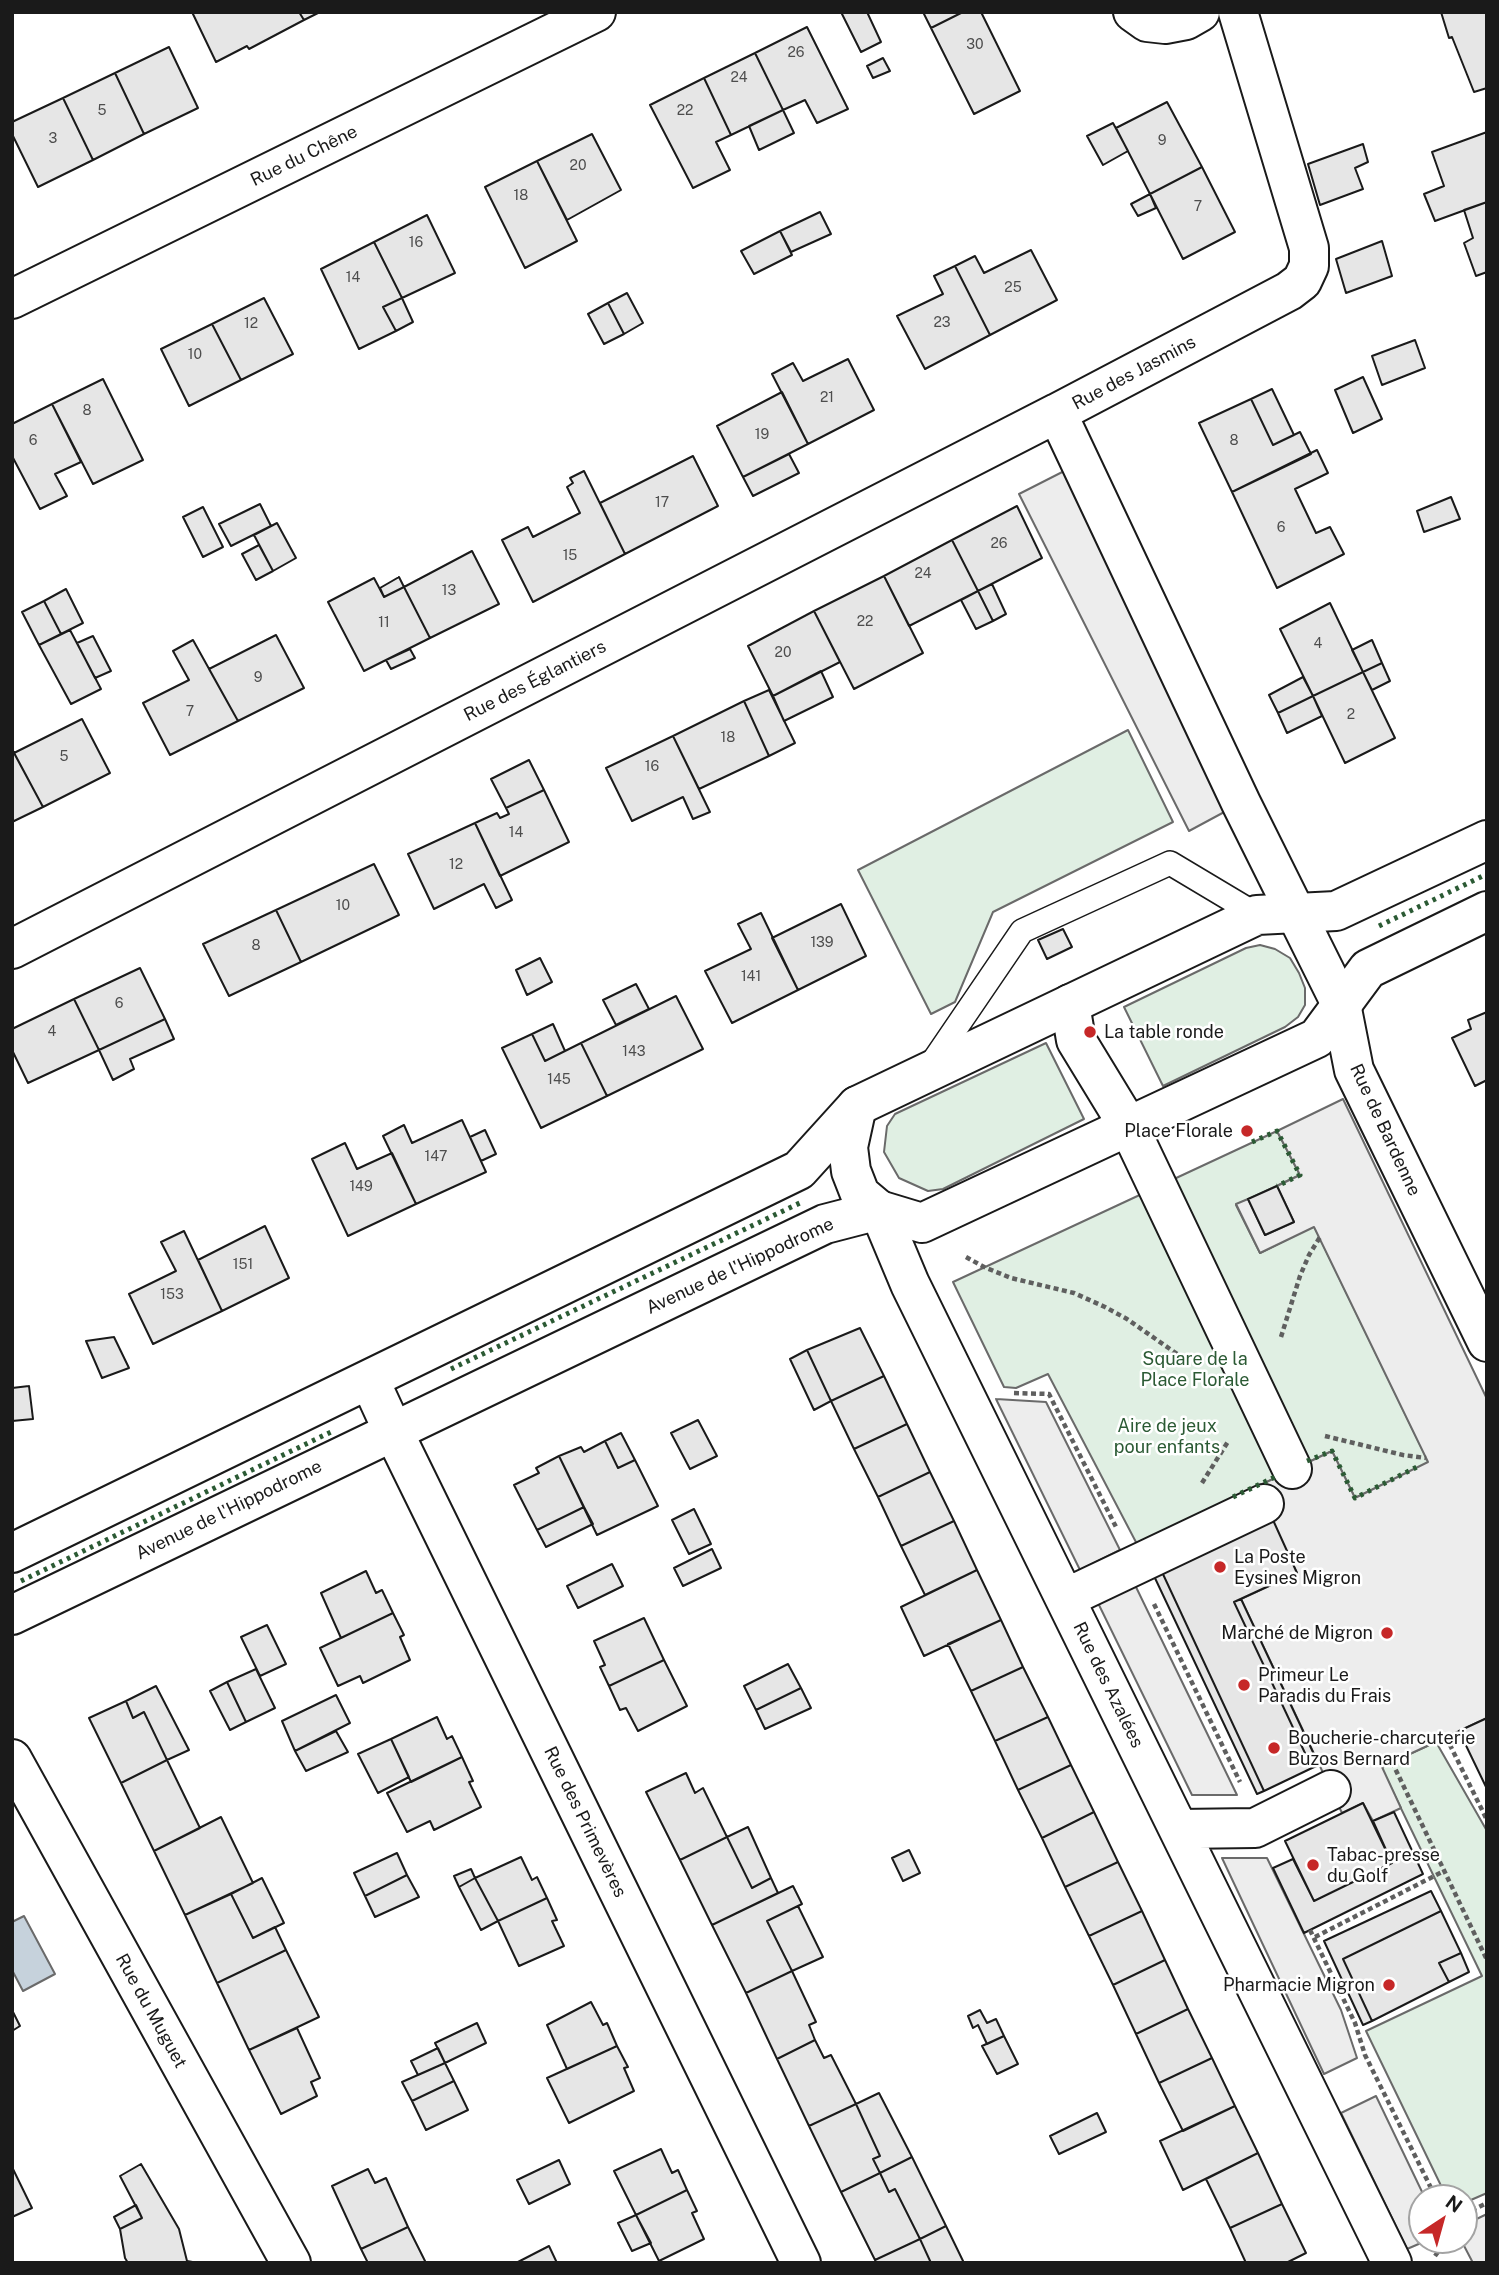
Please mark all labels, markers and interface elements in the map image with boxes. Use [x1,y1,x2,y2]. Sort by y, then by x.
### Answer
house number: 30 [966,37,984,53]
house number: 26 [787,45,805,61]
house number: 24 [730,70,748,86]
house number: 5 [98,103,106,119]
house number: 22 [677,103,693,119]
street label: Rue du Chêne [247,121,361,191]
house number: 3 [49,131,57,147]
house number: 9 [1158,133,1166,149]
house number: 20 [570,158,586,174]
house number: 18 [514,188,528,204]
house number: 7 [1194,199,1202,215]
house number: 16 [409,235,423,251]
house number: 14 [346,270,360,286]
house number: 25 [1004,280,1022,296]
house number: 23 [933,315,951,331]
house number: 12 [244,316,258,332]
street label: Rue des Jasmins [1068,331,1200,415]
house number: 10 [188,347,202,363]
house number: 21 [820,390,834,406]
house number: 8 [82,403,92,419]
house number: 19 [755,427,769,443]
house number: 6 [29,433,37,449]
house number: 8 [1229,433,1239,449]
house number: 17 [655,495,669,511]
house number: 6 [1277,520,1285,536]
house number: 26 [990,536,1008,552]
house number: 15 [563,548,577,564]
house number: 24 [914,566,932,582]
house number: 13 [442,583,456,599]
house number: 22 [857,614,873,630]
house number: 11 [378,615,390,631]
street label: Rue des Églantiers [460,636,610,726]
house number: 4 [1314,636,1322,652]
house number: 20 [775,645,791,661]
house number: 9 [254,670,262,686]
house number: 7 [186,704,194,720]
house number: 2 [1347,707,1355,723]
house number: 18 [721,730,735,746]
house number: 5 [60,749,68,765]
house number: 16 [645,759,659,775]
house number: 14 [509,825,523,841]
house number: 12 [449,857,463,873]
house number: 10 [336,898,350,914]
house number: 139 [810,935,834,951]
house number: 8 [251,938,261,954]
house number: 141 [741,969,761,985]
house number: 6 [115,996,123,1012]
place label: La table ronde [1104,1021,1224,1043]
house number: 4 [48,1024,56,1040]
marker: La table ronde [1082,1024,1098,1040]
house number: 143 [622,1044,646,1060]
street label: Rue de Bardenne [1345,1061,1425,1199]
house number: 145 [547,1072,571,1088]
place label: Place Florale [1124,1120,1233,1142]
marker: Place Florale [1239,1123,1255,1139]
house number: 147 [425,1149,447,1165]
house number: 149 [349,1179,373,1195]
street label: Avenue de l'Hippodrome [643,1213,837,1319]
house number: 151 [233,1257,253,1273]
house number: 153 [160,1287,184,1303]
park label: Square de la Place Florale [1141,1348,1249,1390]
park label: Aire de jeux pour enfants [1114,1415,1220,1458]
street label: Avenue de l'Hippodrome [132,1456,326,1564]
place label: La Poste Eysines Migron [1234,1546,1361,1588]
marker: La Poste Eysines Migron [1212,1559,1228,1575]
street label: Rue des Azalées [1068,1619,1148,1751]
place label: Marché de Migron [1221,1622,1373,1644]
marker: Marché de Migron [1379,1625,1395,1641]
place label: Primeur Le Paradis du Frais [1258,1664,1391,1706]
marker: Primeur Le Paradis du Frais [1236,1677,1252,1693]
place label: Boucherie-charcuterie Buzos Bernard [1288,1727,1475,1770]
marker: Boucherie-charcuterie Buzos Bernard [1266,1740,1282,1756]
street label: Rue des Primevères [539,1743,631,1901]
place label: Tabac-presse du Golf [1327,1844,1440,1886]
marker: Tabac-presse du Golf [1305,1857,1321,1873]
street label: Rue du Muguet [111,1950,191,2072]
place label: Pharmacie Migron [1223,1974,1375,1996]
marker: Pharmacie Migron [1381,1977,1397,1993]
north arrow [1408,2184,1478,2254]
text: N [1442,2190,1467,2217]

